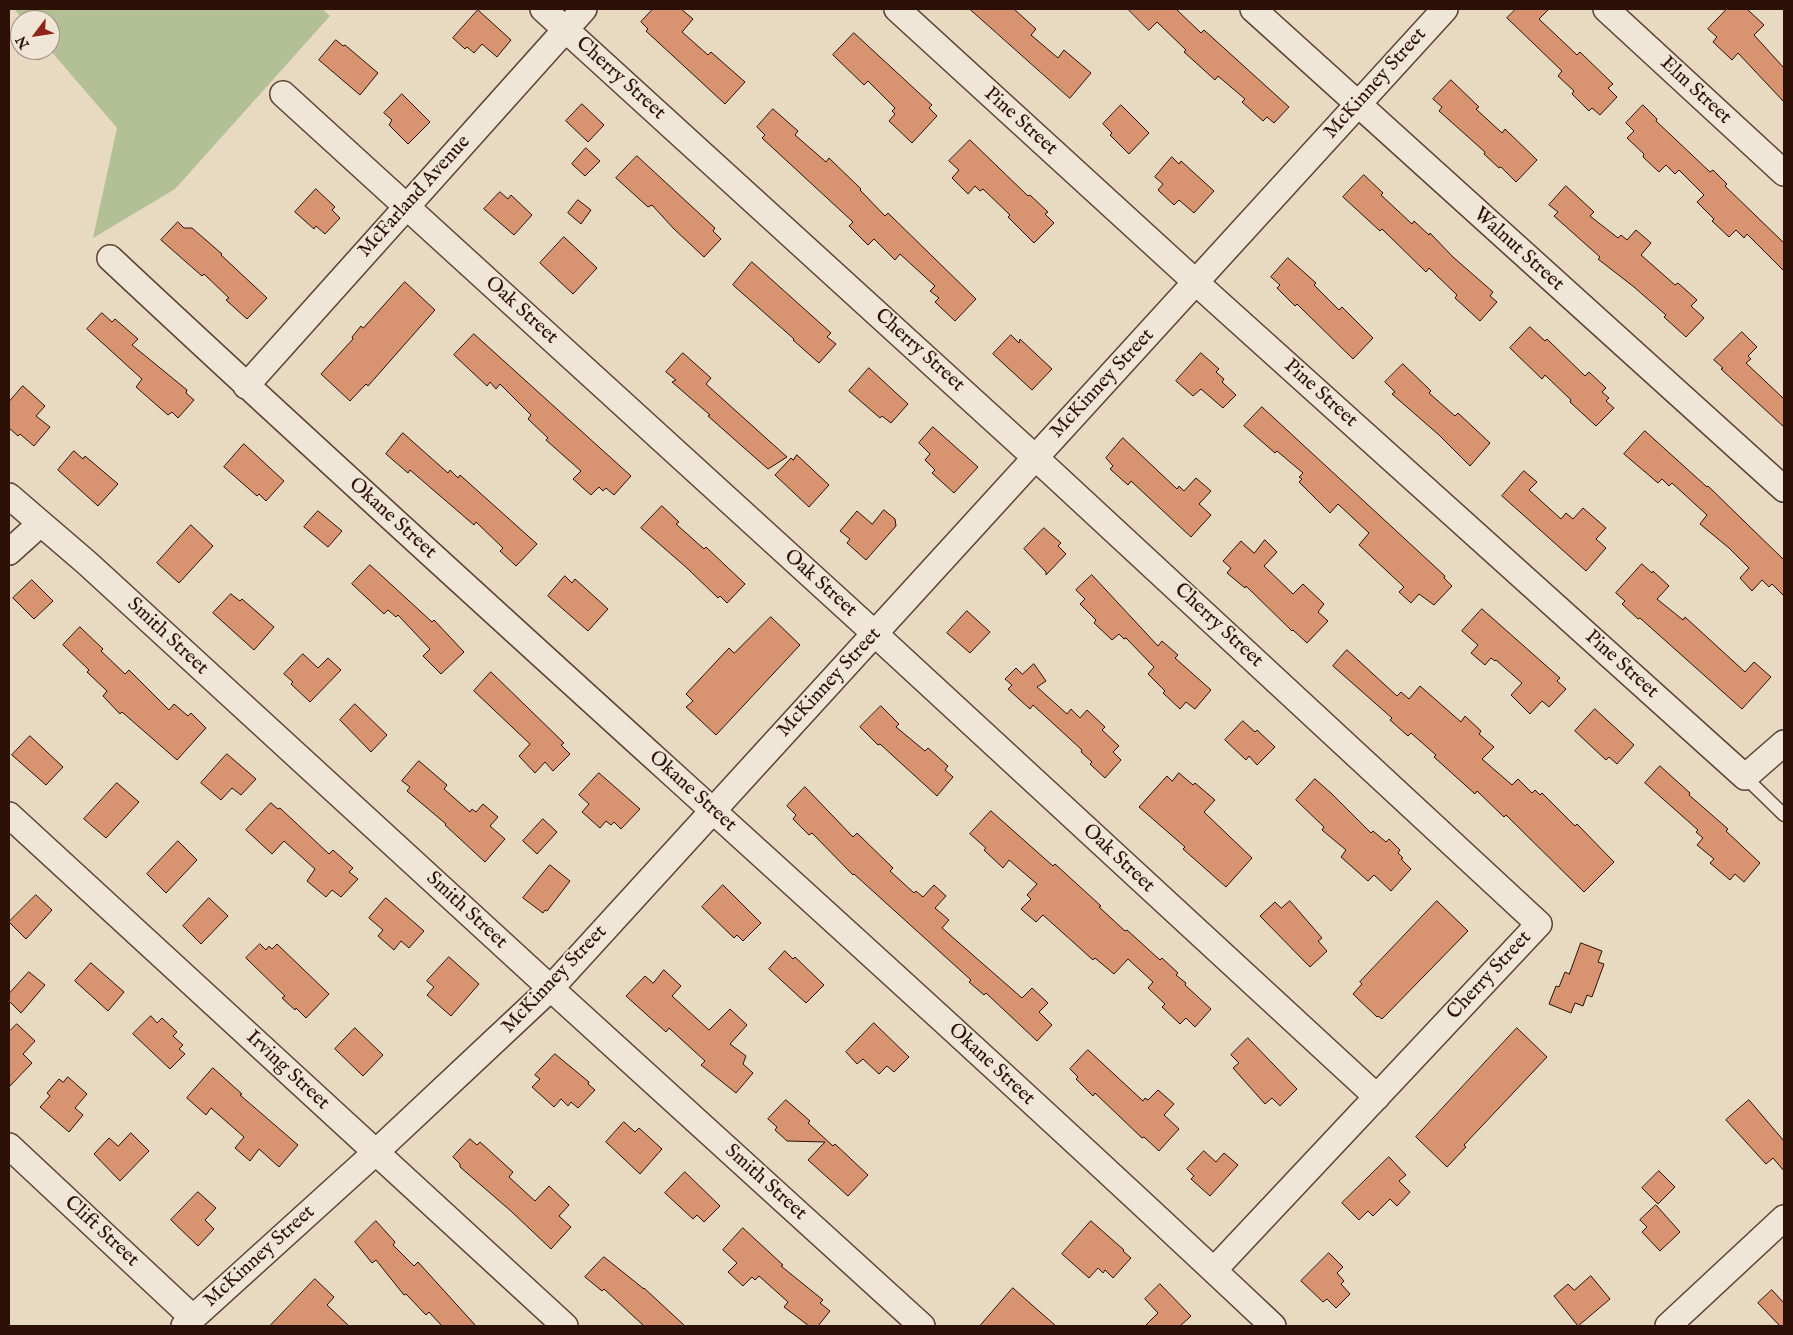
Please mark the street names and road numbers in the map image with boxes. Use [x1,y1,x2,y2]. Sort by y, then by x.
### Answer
street label: McKinney Street [1320,23,1432,145]
street label: Cherry Street [570,32,670,126]
street label: Elm Street [1654,52,1736,130]
street label: Pine Street [978,83,1062,161]
street label: McFarland Avenue [354,131,476,263]
street label: Walnut Street [1468,203,1568,297]
street label: Oak Street [480,272,562,350]
street label: Cherry Street [869,304,969,398]
street label: McKinney Street [1046,324,1160,444]
street label: Pine Street [1278,355,1362,433]
street label: Okane Street [343,473,441,565]
street label: Oak Street [779,545,861,623]
street label: Cherry Street [1169,579,1267,673]
street label: Smith Street [121,593,213,681]
street label: McKinney Street [773,623,887,743]
street label: Pine Street [1579,626,1663,704]
street label: Okane Street [643,746,741,838]
street label: Oak Street [1077,820,1159,898]
street label: Smith Street [420,867,512,955]
street label: McKinney Street [497,921,613,1039]
street label: Cherry Street [1443,927,1537,1025]
street label: Okane Street [943,1019,1039,1111]
street label: Irving Street [240,1026,334,1116]
street label: Smith Street [719,1140,811,1226]
street label: Clift Street [59,1191,143,1273]
street label: McKinney Street [199,1201,321,1313]

